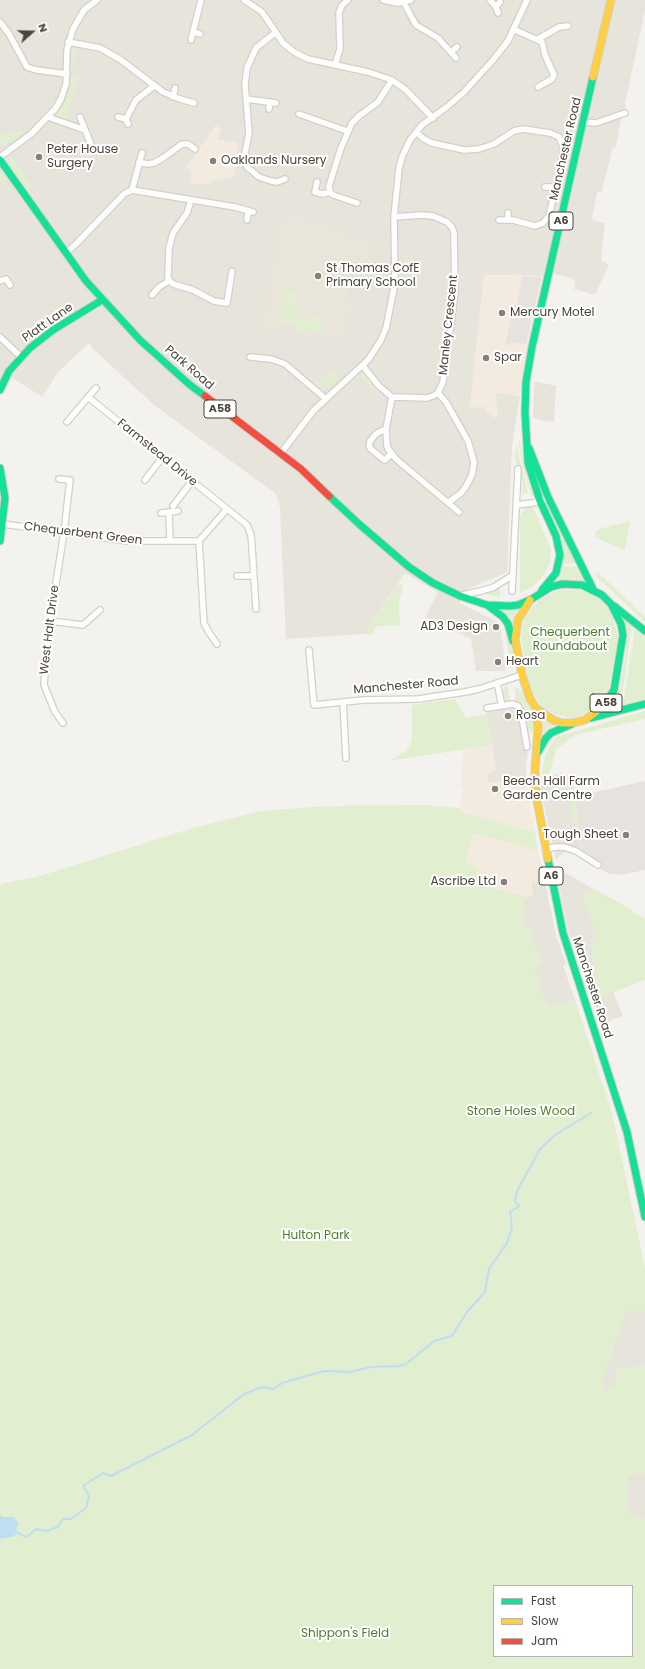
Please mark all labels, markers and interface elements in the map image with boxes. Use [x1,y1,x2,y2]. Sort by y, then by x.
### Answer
north arrow [12,12,52,52]
text: N [34,21,52,35]
street label: Manchester Road [547,96,585,202]
place label: Peter House Surgery [47,143,118,171]
marker: Peter House Surgery [34,152,44,162]
place label: Oaklands Nursery [221,154,327,168]
marker: Oaklands Nursery [208,156,218,166]
road number: A6 [549,212,573,230]
place label: St Thomas CofE Primary School [326,262,419,290]
marker: St Thomas CofE Primary School [313,271,323,281]
street label: Manley Crescent [437,274,461,376]
street label: Platt Lane [20,300,76,346]
place label: Mercury Motel [510,306,594,320]
marker: Mercury Motel [497,308,507,318]
street label: Park Road [162,343,216,393]
place label: Spar [494,351,522,365]
marker: Spar [481,353,491,363]
road number: A58 [204,400,236,418]
street label: Farmstead Drive [114,416,200,490]
street label: Chequerbent Green [23,520,143,548]
street label: West Halt Drive [37,584,63,676]
place label: AD3 Design [420,620,488,634]
marker: AD3 Design [491,622,501,632]
park label: Chequerbent Roundabout [530,626,610,654]
place label: Heart [506,655,539,669]
marker: Heart [493,657,503,667]
street label: Manchester Road [353,674,459,698]
road number: A58 [590,694,622,712]
place label: Rosa [516,709,545,723]
marker: Rosa [503,711,513,721]
place label: Beech Hall Farm Garden Centre [503,775,600,803]
marker: Beech Hall Farm Garden Centre [490,784,500,794]
place label: Tough Sheet [543,828,618,842]
marker: Tough Sheet [621,830,631,840]
road number: A6 [539,867,563,885]
place label: Ascribe Ltd [431,875,496,889]
marker: Ascribe Ltd [499,877,509,887]
street label: Manchester Road [569,936,615,1040]
park label: Stone Holes Wood [467,1105,575,1119]
park label: Hulton Park [282,1229,350,1243]
legend [493,1585,633,1657]
text: Fast [531,1592,556,1609]
text: Slow [531,1612,559,1629]
park label: Shippon's Field [301,1627,389,1641]
text: Jam [531,1632,558,1649]

